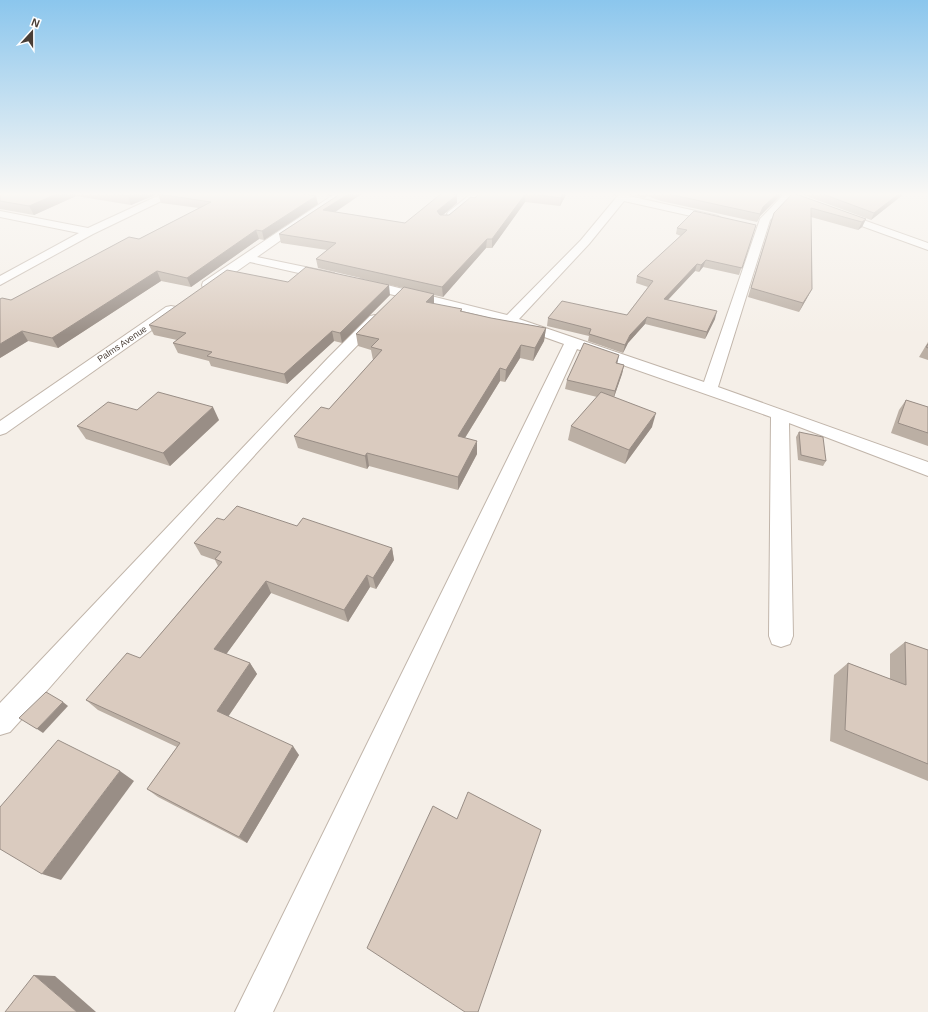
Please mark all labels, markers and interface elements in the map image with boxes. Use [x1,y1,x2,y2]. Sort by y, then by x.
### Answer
north arrow [12,12,52,52]
text: N [30,16,41,30]
street label: Palms Avenue [95,324,149,364]

